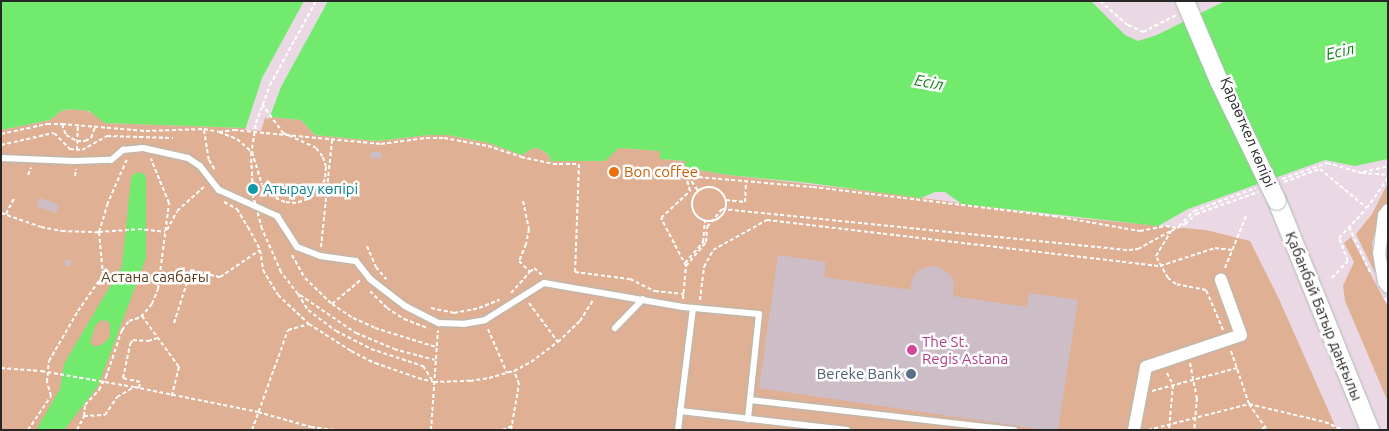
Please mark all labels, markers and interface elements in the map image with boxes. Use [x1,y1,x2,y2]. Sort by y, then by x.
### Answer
water label: Есіл [1324,38,1356,64]
water label: Есіл [913,70,945,94]
street label: Қараөткел көпірі [1217,74,1279,190]
place label: Bon coffee [624,163,698,181]
marker: Bon coffee [608,166,620,178]
place label: Атырау көпірі [263,180,358,198]
marker: Атырау көпірі [247,183,259,195]
street label: Қабанбай Батыр даңғылы [1282,229,1366,403]
park label: Астана саябағы [101,268,209,286]
place label: The St. Regis Astana [922,332,1008,367]
marker: The St. Regis Astana [906,344,918,356]
place label: Bereke Bank [817,365,901,383]
marker: Bereke Bank [905,368,917,380]

